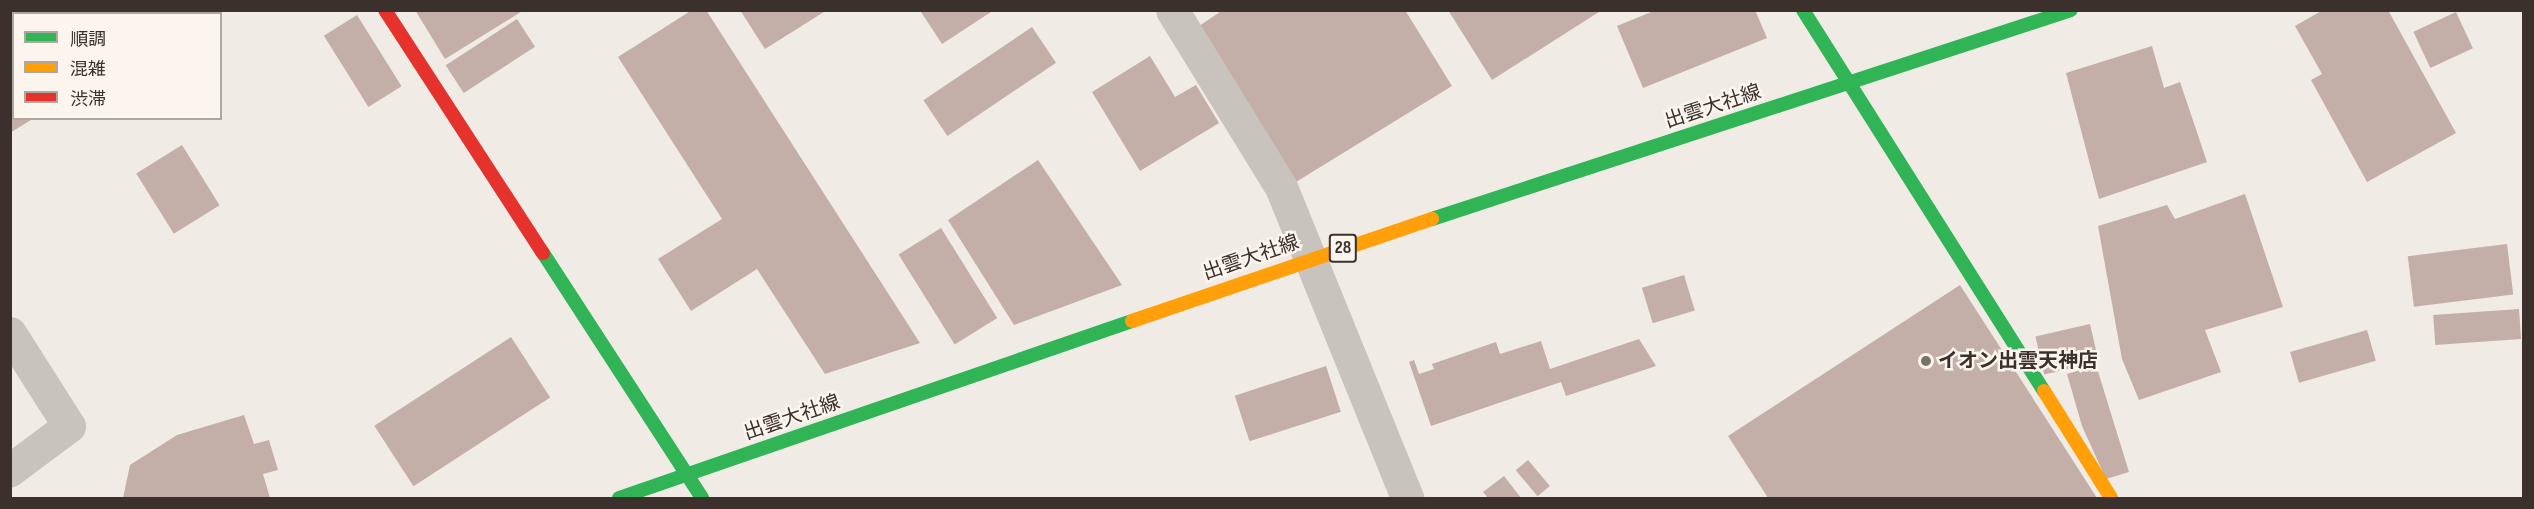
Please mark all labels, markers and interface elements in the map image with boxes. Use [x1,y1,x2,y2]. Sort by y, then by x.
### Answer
legend [12,12,222,120]
text: 順調 [70,29,106,50]
text: 混雑 [70,59,106,80]
street label: 出雲大社線 [1662,80,1764,134]
text: 渋滞 [70,89,106,110]
street label: 出雲大社線 [1200,230,1302,286]
road number: 28 [1328,233,1358,263]
place label: イオン出雲天神店 [1938,349,2098,373]
marker: イオン出雲天神店 [1919,354,1933,368]
street label: 出雲大社線 [741,390,843,446]

